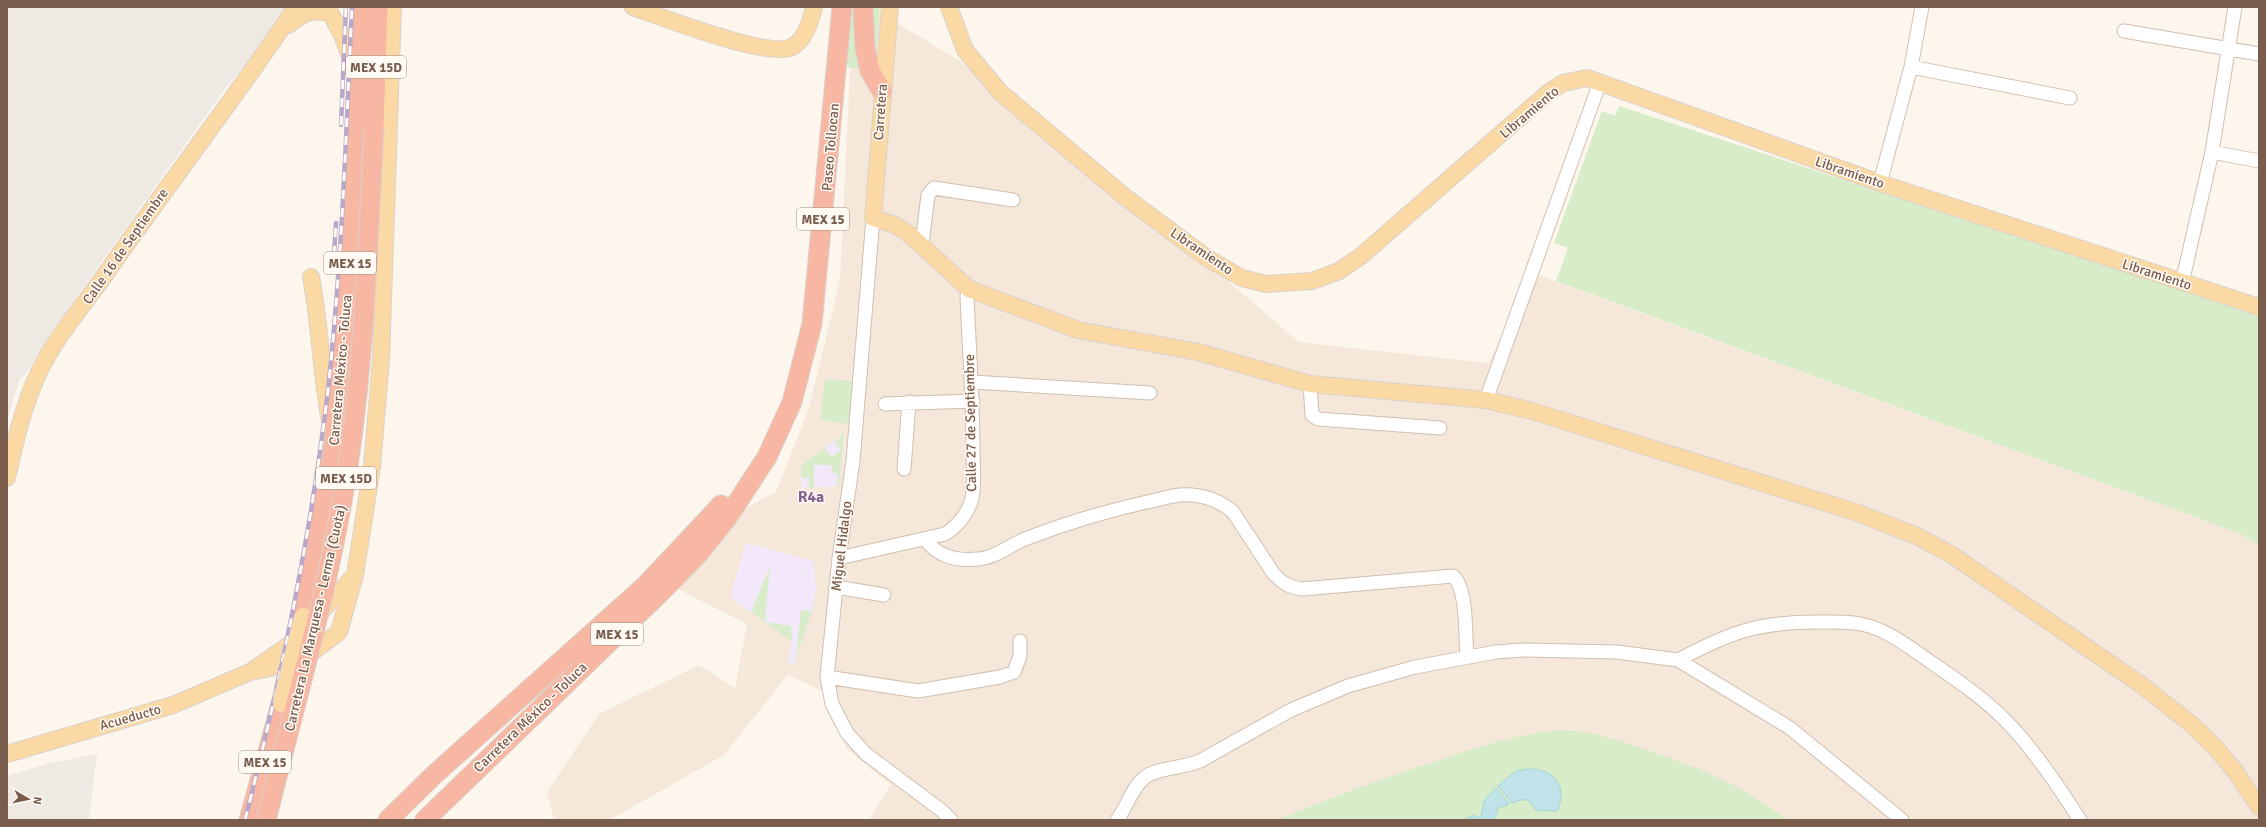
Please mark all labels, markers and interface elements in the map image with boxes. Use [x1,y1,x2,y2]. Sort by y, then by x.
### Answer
road number: MEX 15D [346,56,406,78]
street label: Carretera [870,83,891,141]
street label: Libramiento [1496,83,1562,142]
street label: Paseo Tollocan [818,103,843,192]
street label: Libramiento [1813,153,1887,192]
street label: Calle 16 de Septiembre [79,185,172,308]
road number: MEX 15 [797,208,849,230]
street label: Libramiento [1167,224,1236,279]
road number: MEX 15 [324,252,376,274]
street label: Libramiento [2120,255,2194,294]
street label: Carretera México - Toluca [325,294,356,446]
street label: Calle 27 de Septiembre [961,354,980,492]
road number: MEX 15D [316,467,376,489]
district label: R4a [798,487,824,507]
street label: Miguel Hidalgo [828,500,855,592]
street label: Carretera La Marquesa - Lerma (Cuota) [281,503,350,733]
road number: MEX 15 [591,623,643,645]
street label: Carretera México - Toluca [470,659,591,776]
street label: Acueducto [97,701,163,734]
road number: MEX 15 [239,751,291,773]
north arrow [8,779,48,819]
text: N [30,796,44,805]

